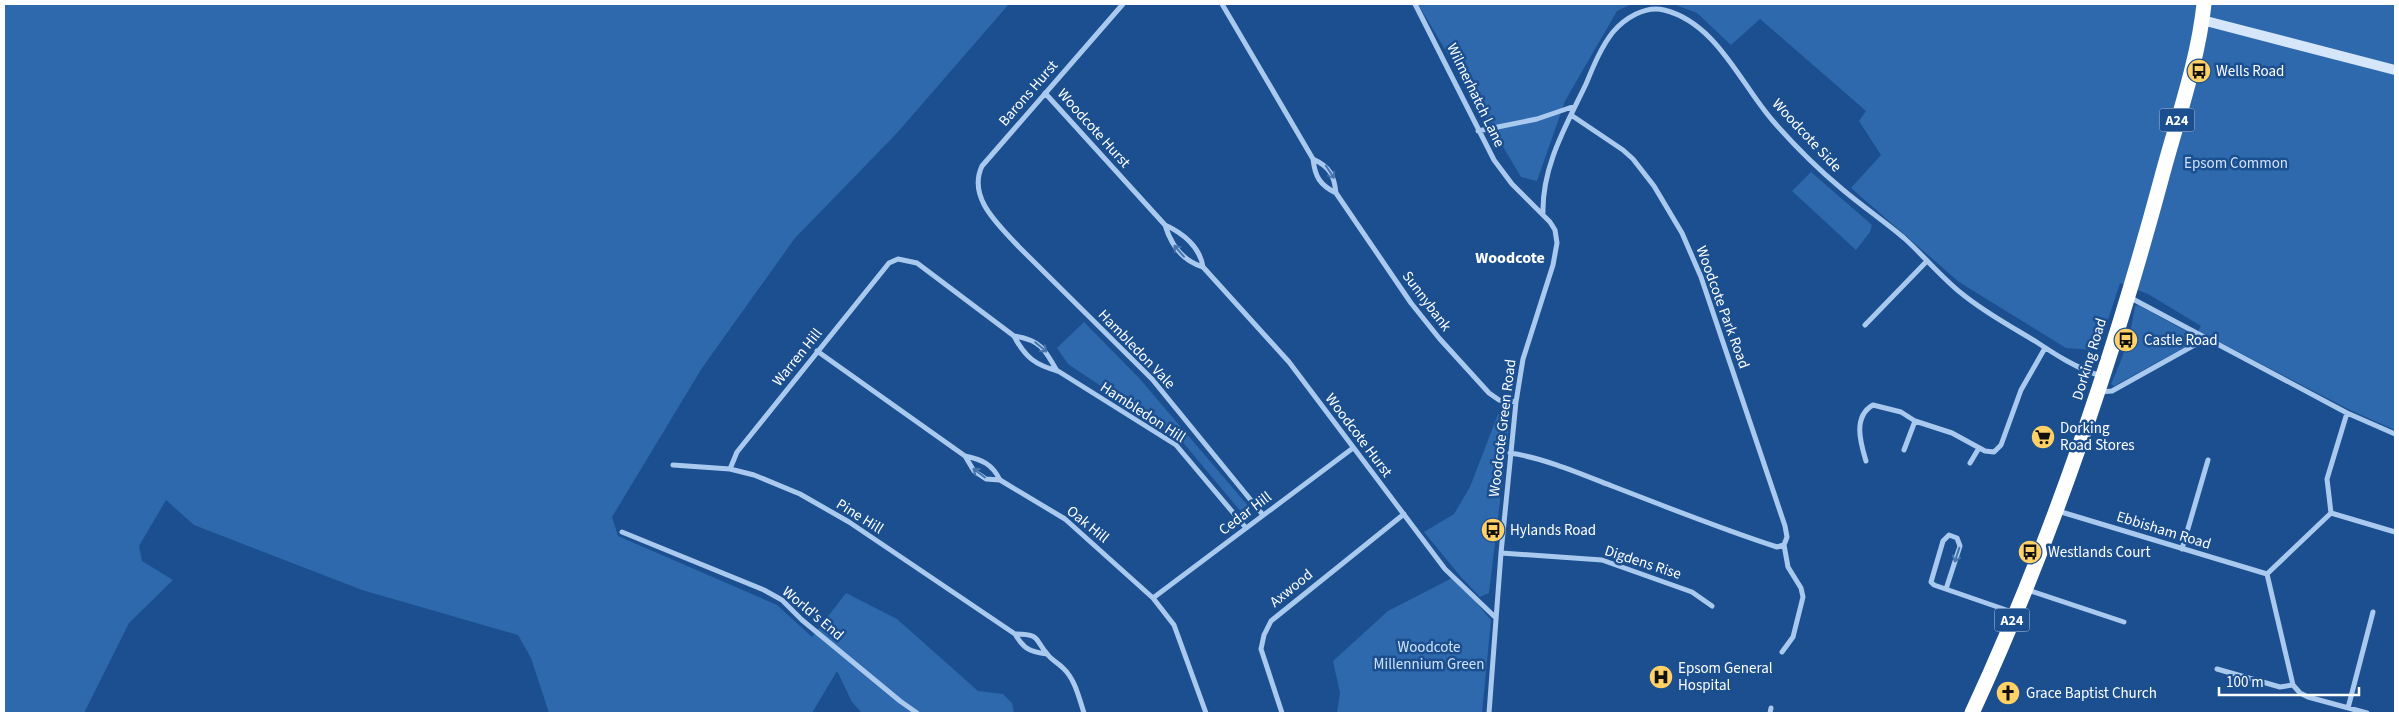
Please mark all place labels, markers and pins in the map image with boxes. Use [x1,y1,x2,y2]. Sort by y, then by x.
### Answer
bus stop icon: Wells Road [2186,58,2212,84]
place label: Wells Road [2216,61,2284,82]
bus stop icon: Castle Road [2113,327,2139,353]
place label: Castle Road [2144,330,2218,351]
place label: Dorking Road Stores [2060,418,2135,456]
supermarket icon: Dorking Road Stores [2030,424,2056,450]
bus stop icon: Hylands Road [1480,517,1506,543]
place label: Hylands Road [1510,520,1596,541]
bus stop icon: Westlands Court [2017,539,2043,565]
place label: Westlands Court [2048,542,2151,563]
place label: Epsom General Hospital [1678,658,1773,696]
hospital icon: Epsom General Hospital [1648,664,1674,690]
church icon: Grace Baptist Church [1995,680,2021,706]
place label: Grace Baptist Church [2026,683,2157,704]

